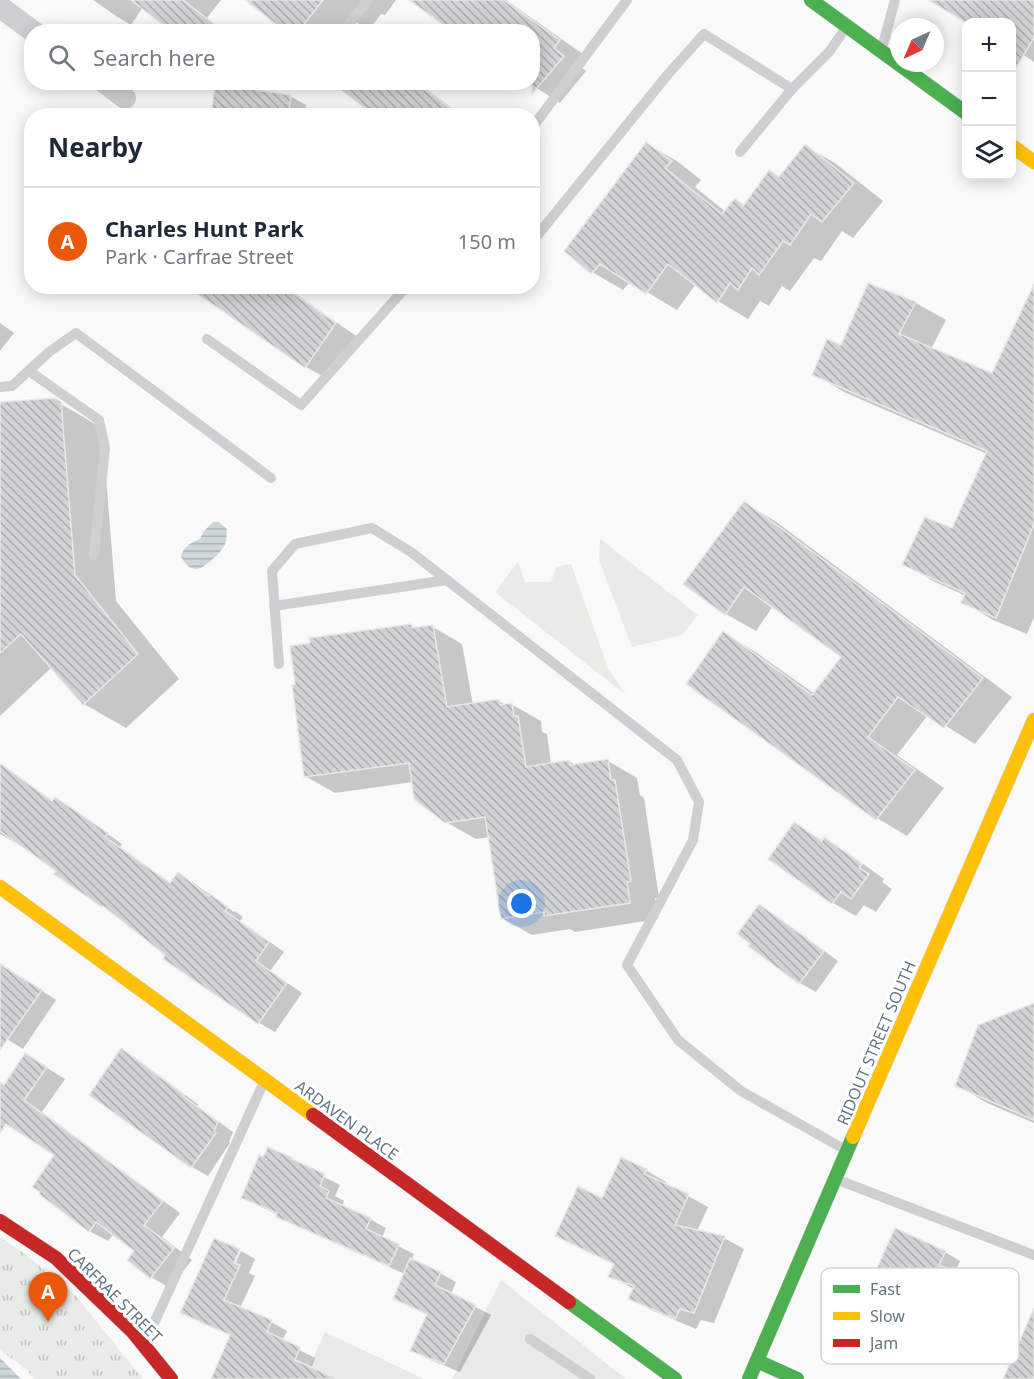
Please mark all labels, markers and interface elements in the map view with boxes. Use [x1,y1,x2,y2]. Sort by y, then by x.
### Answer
north arrow [890,18,944,72]
map controls [962,18,1016,180]
button: + [962,18,1016,72]
search box [24,24,540,90]
icon: search [45,41,78,74]
text: Search here [93,42,215,72]
button: − [962,72,1016,126]
button: layers [962,126,1016,180]
text: Nearby [48,129,143,165]
text: Charles Hunt Park [105,213,304,243]
text: A [61,228,74,255]
text: 150 m [458,228,516,255]
text: Park · Carfrae Street [105,243,293,270]
your location [507,889,536,918]
street label: RIDOUT STREET SOUTH [831,957,921,1129]
street label: ARDAVEN PLACE [291,1075,403,1165]
street label: CARFRAE STREET [63,1243,167,1347]
legend [821,1268,1019,1364]
pin: A [28,1272,68,1322]
text: Fast [870,1278,901,1300]
text: Slow [870,1305,905,1327]
text: Jam [868,1332,898,1354]

